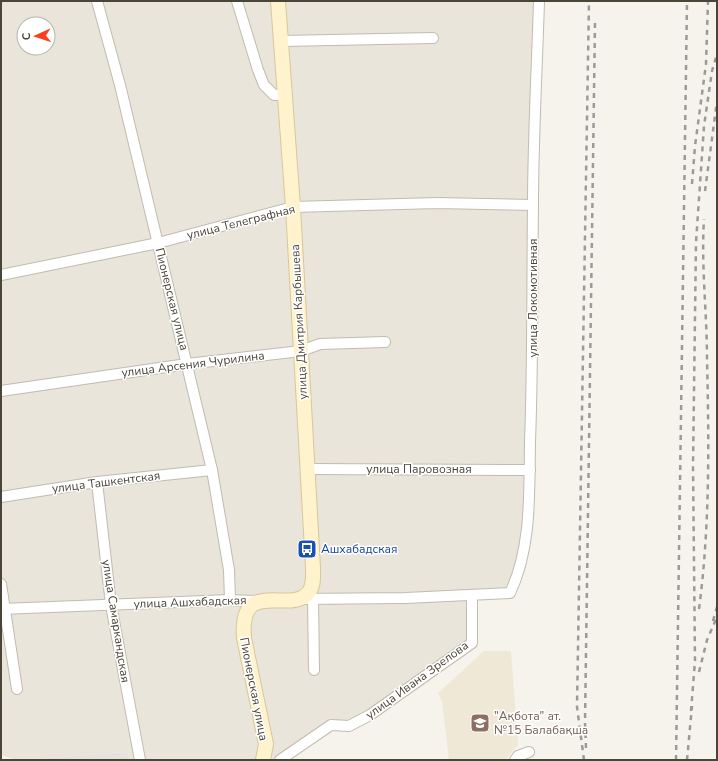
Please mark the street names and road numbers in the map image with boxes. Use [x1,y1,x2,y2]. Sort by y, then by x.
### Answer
street label: улица Телеграфная [185,201,297,243]
street label: улица Локомотивная [525,239,541,357]
street label: улица Дмитрия Карбышева [287,244,311,400]
street label: Пионерская улица [152,246,192,352]
street label: улица Арсения Чурилина [120,347,266,381]
street label: улица Паровозная [366,461,472,477]
street label: улица Ташкентская [51,467,161,497]
street label: улица Самаркандская [98,558,134,684]
street label: улица Ашхабадская [133,592,247,612]
street label: Пионерская улица [236,636,272,742]
street label: улица Ивана Зрелова [363,637,471,723]

